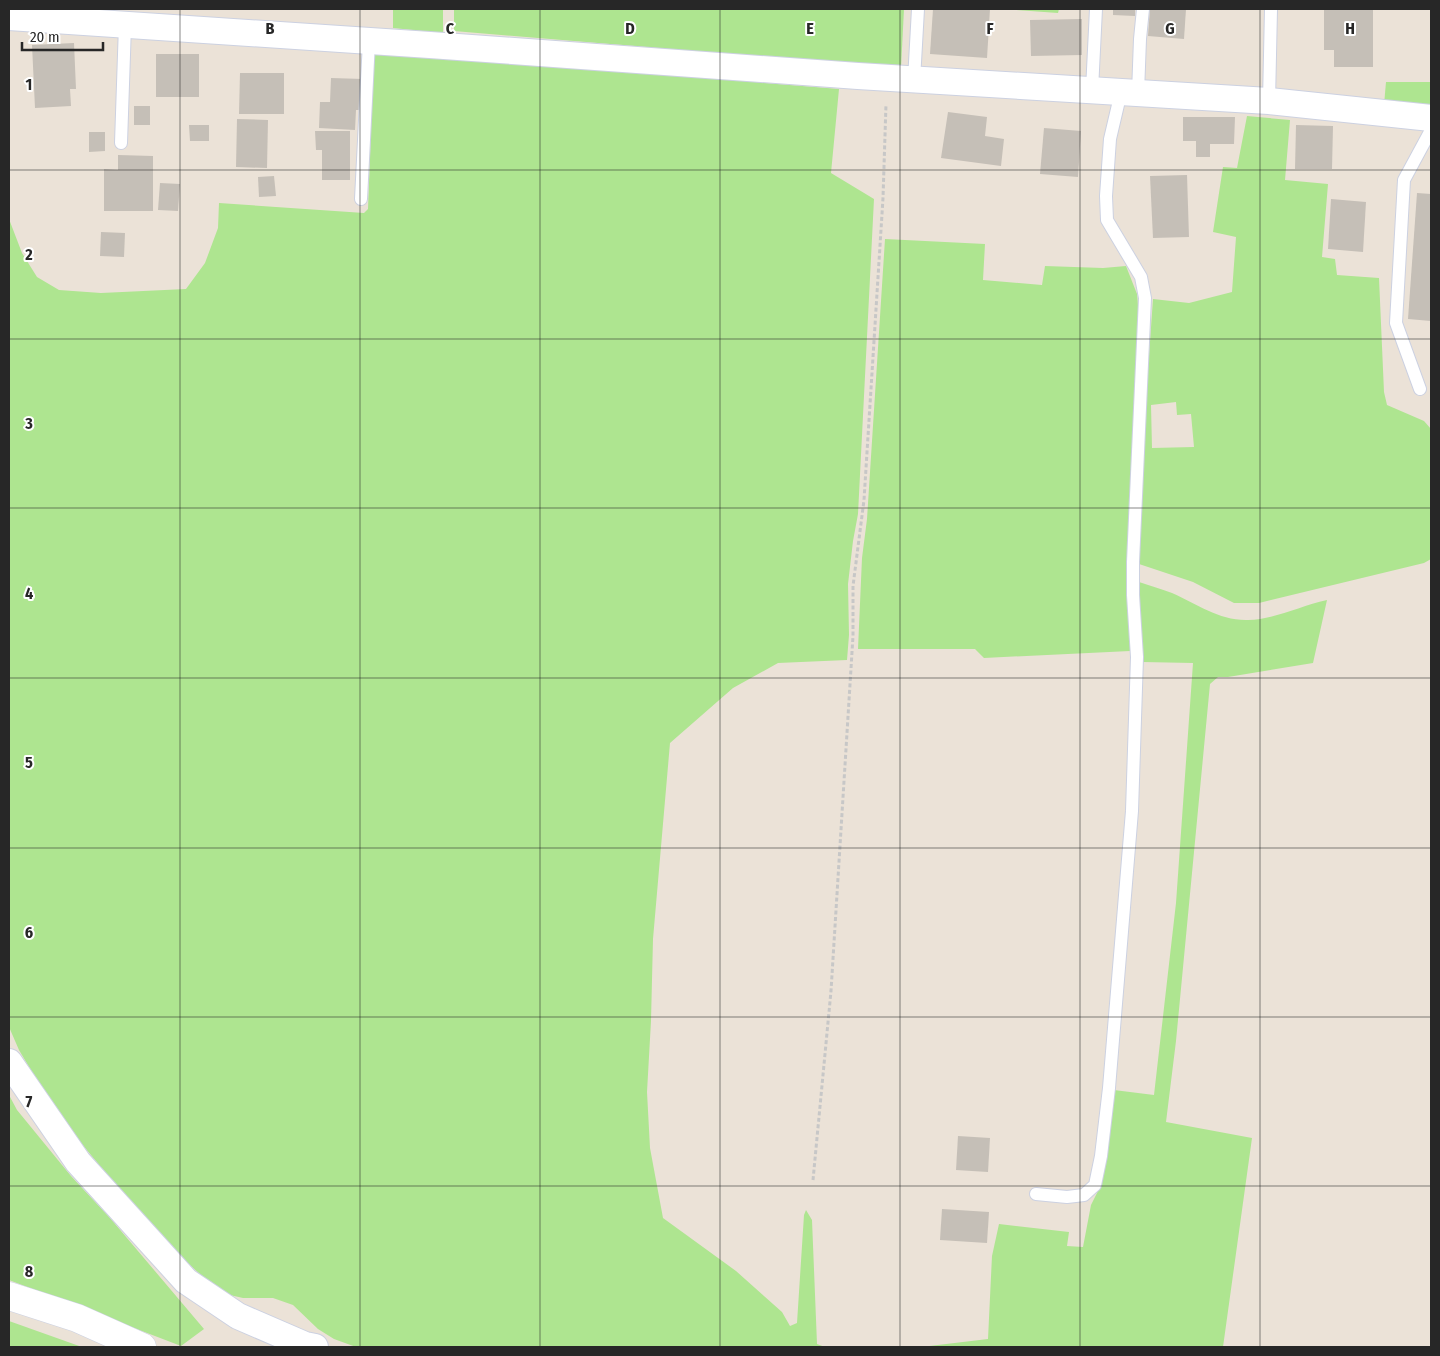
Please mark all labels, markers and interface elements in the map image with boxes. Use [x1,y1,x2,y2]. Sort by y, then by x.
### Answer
text: B [266,19,275,38]
text: C [446,19,455,38]
text: D [625,19,635,38]
text: E [806,19,814,38]
text: F [986,19,994,38]
text: G [1165,19,1175,38]
text: H [1345,19,1355,38]
scale bar [22,20,104,52]
text: 20 m [30,28,60,46]
text: 1 [26,75,32,94]
text: 2 [24,245,33,264]
text: 3 [24,414,33,433]
text: 4 [25,584,33,603]
text: 5 [25,753,33,772]
text: 6 [25,923,33,942]
text: 7 [26,1092,33,1111]
text: 8 [25,1262,34,1281]

